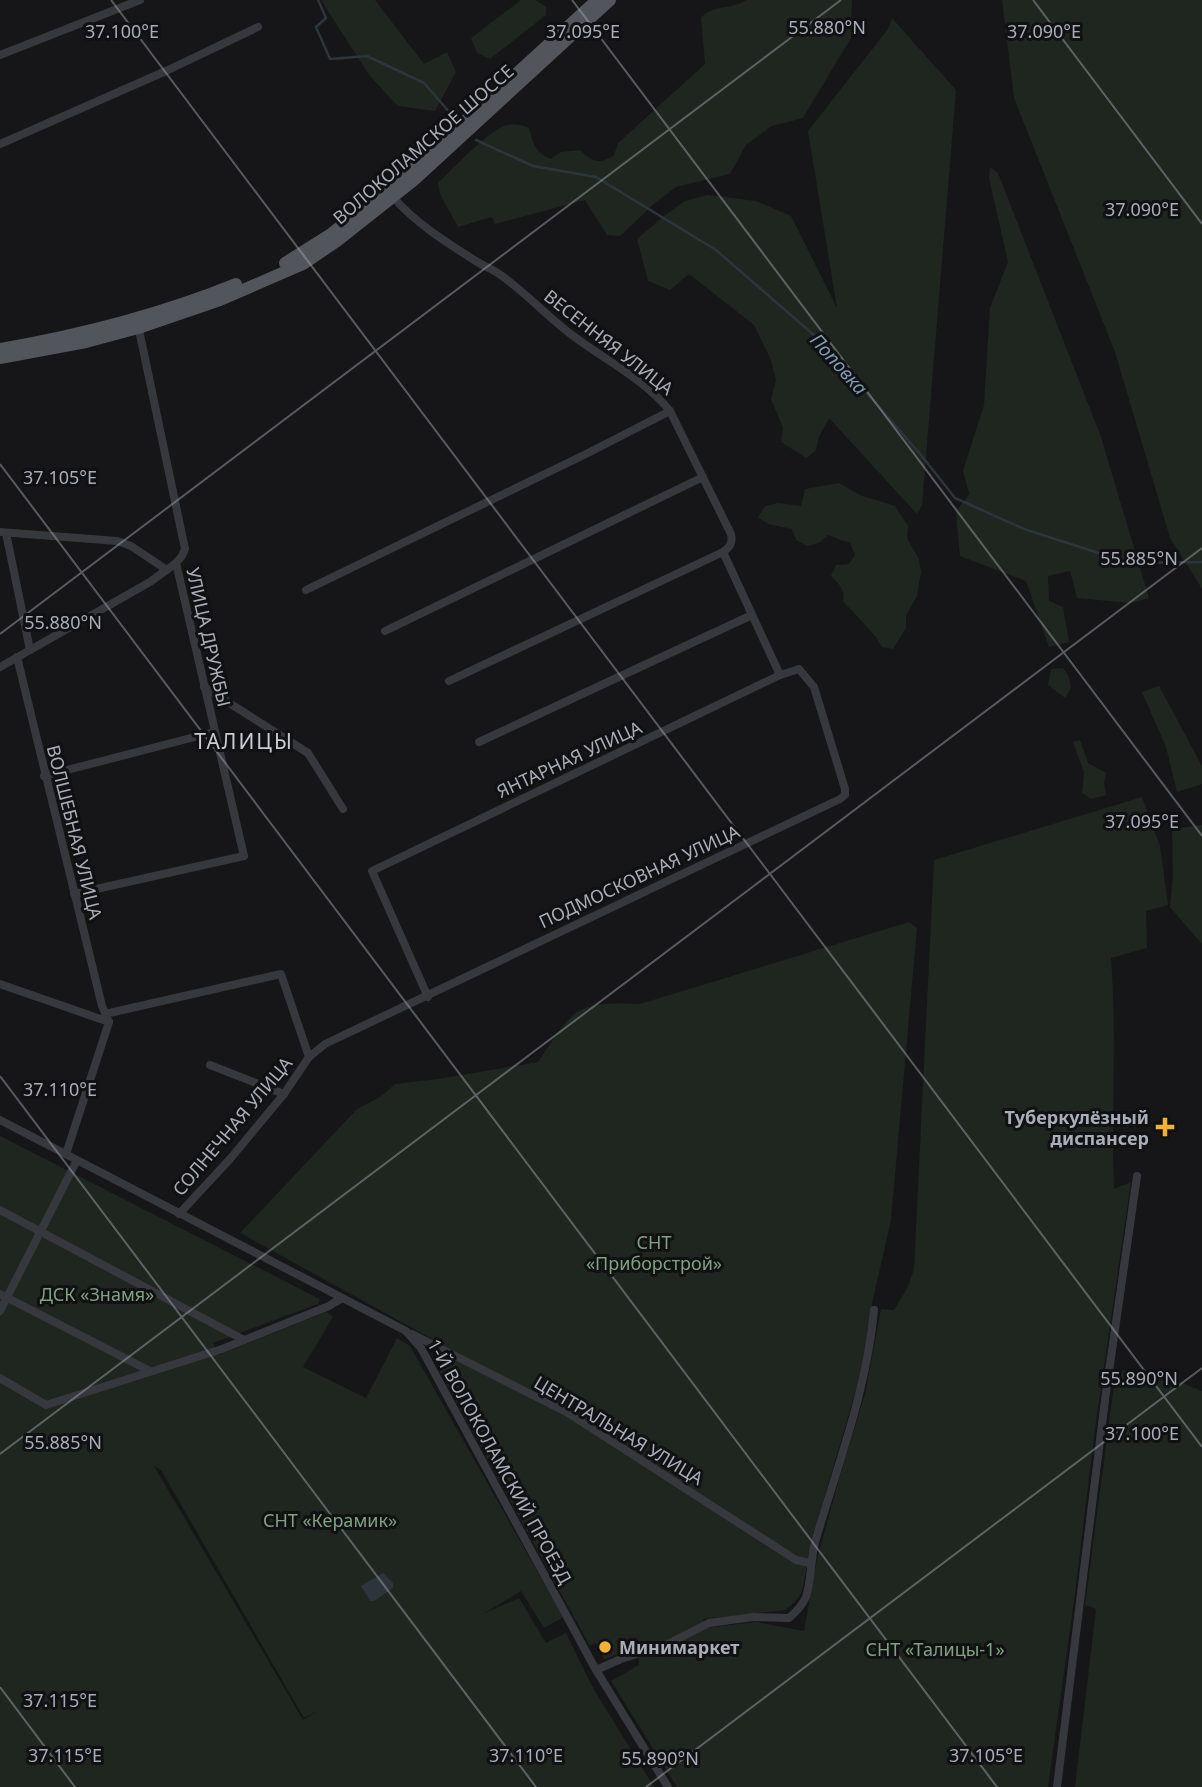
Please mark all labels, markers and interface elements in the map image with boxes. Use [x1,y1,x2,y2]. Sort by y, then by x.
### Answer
text: 55.880°N [788,15,866,39]
text: 37.100°E [85,19,159,43]
text: 37.095°E [546,19,620,43]
text: 37.090°E [1007,19,1081,43]
street label: ВОЛОКОЛАМСКОЕ ШОССЕ [328,59,518,229]
text: 37.090°E [1105,197,1179,221]
street label: ВЕСЕННЯЯ УЛИЦА [539,284,679,400]
water label: Поповка [804,328,874,401]
text: 37.105°E [23,465,97,489]
text: 55.885°N [1100,546,1178,570]
street label: УЛИЦА ДРУЖБЫ [181,565,237,709]
text: 55.880°N [24,610,102,634]
street label: ЯНТАРНАЯ УЛИЦА [493,715,646,803]
district label: ТАЛИЦЫ [194,727,294,755]
street label: ВОЛШЕБНАЯ УЛИЦА [42,742,108,922]
text: 37.095°E [1105,809,1179,833]
street label: ПОДМОСКОВНАЯ УЛИЦА [535,819,744,933]
street label: СОЛНЕЧНАЯ УЛИЦА [167,1051,298,1200]
text: 37.110°E [23,1077,97,1101]
place label: Туберкулёзный диспансер [1005,1105,1149,1150]
marker: Туберкулёзный диспансер [1155,1117,1175,1137]
park label: СНТ «Приборстрой» [586,1230,722,1275]
park label: ДСК «Знамя» [40,1282,154,1306]
street label: 1-Й ВОЛОКОЛАМСКИЙ ПРОЕЗД [422,1334,578,1588]
text: 55.890°N [1100,1366,1178,1390]
street label: ЦЕНТРАЛЬНАЯ УЛИЦА [530,1370,708,1490]
text: 37.100°E [1105,1421,1179,1445]
text: 55.885°N [24,1430,102,1454]
park label: СНТ «Керамик» [263,1508,397,1532]
place label: Минимаркет [619,1635,739,1659]
park label: СНТ «Талицы-1» [865,1637,1005,1661]
marker: Минимаркет [597,1639,613,1655]
text: 37.115°E [23,1688,97,1712]
text: 37.115°E [28,1743,102,1767]
text: 37.110°E [489,1743,563,1767]
text: 37.105°E [949,1743,1023,1767]
text: 55.890°N [621,1746,699,1770]

